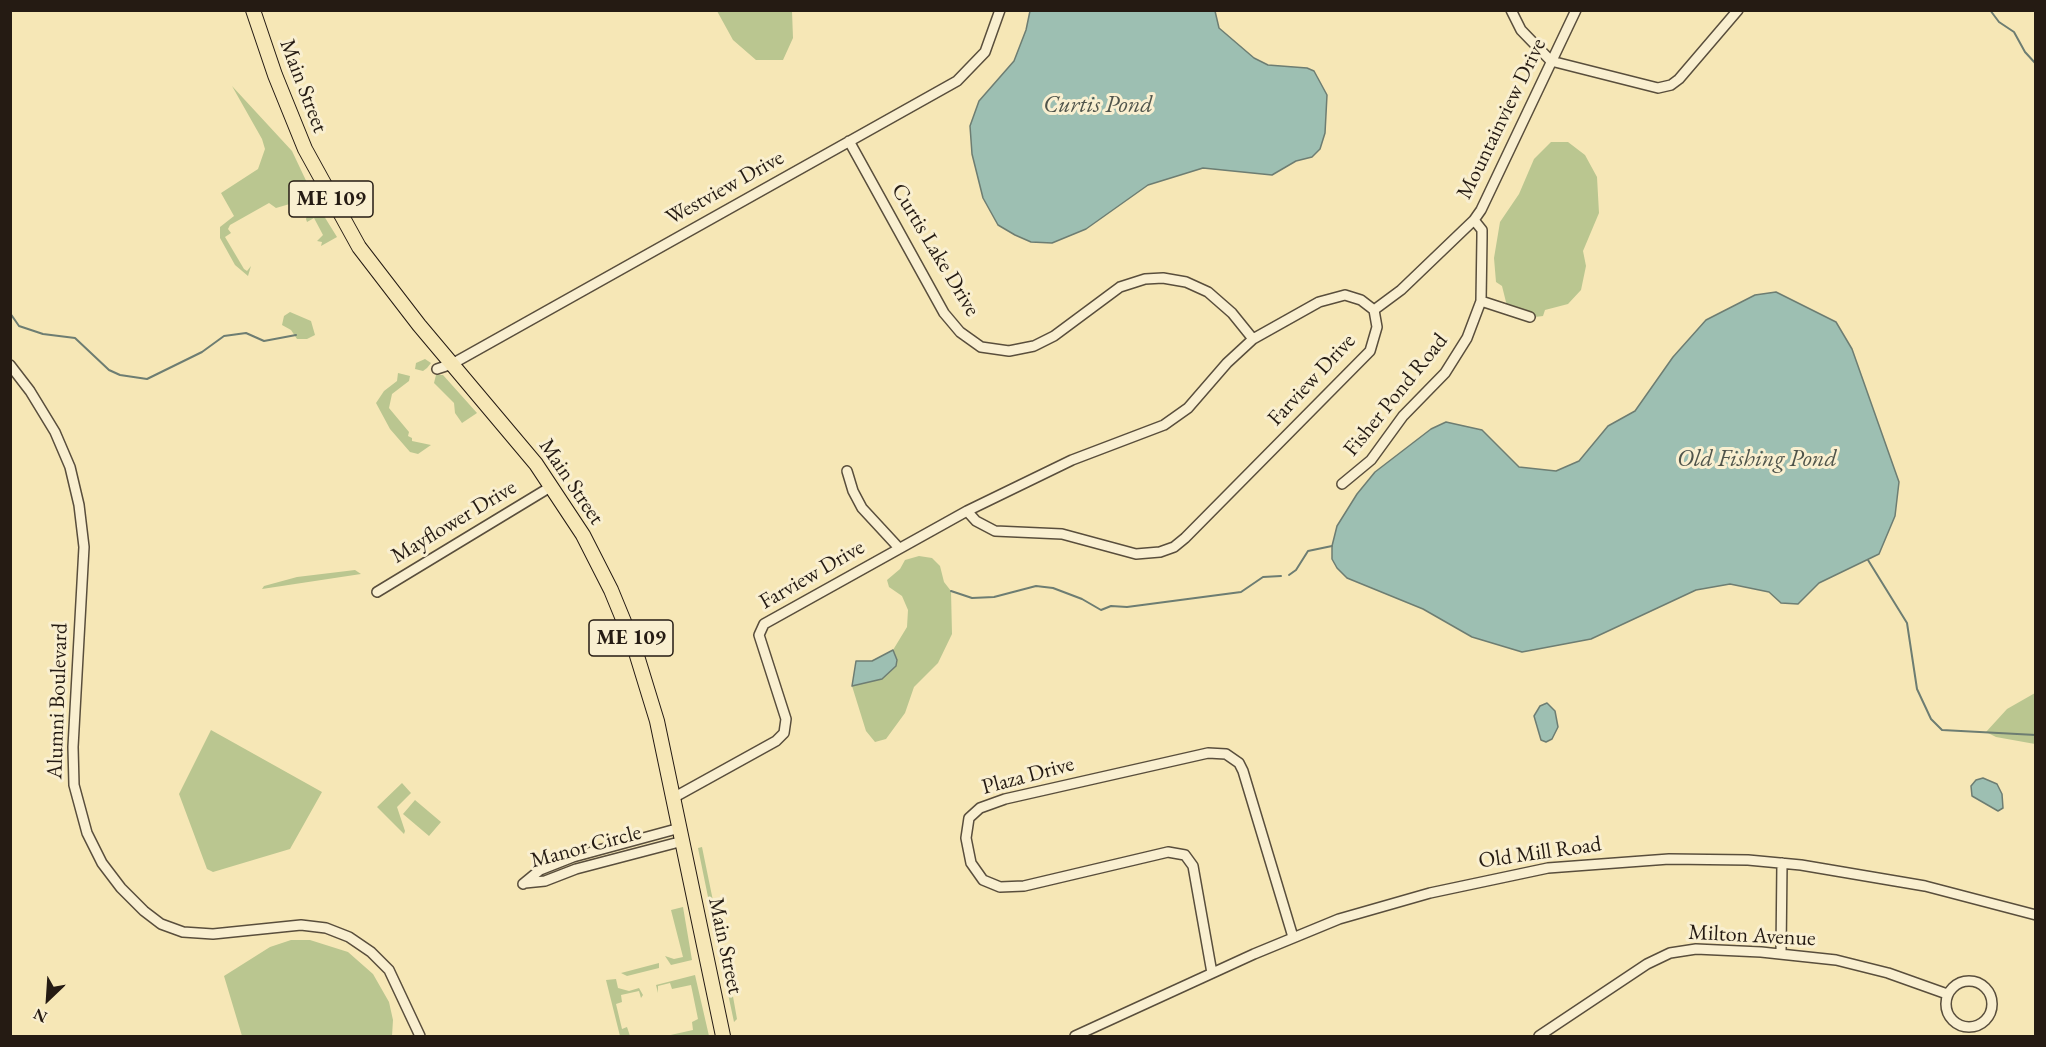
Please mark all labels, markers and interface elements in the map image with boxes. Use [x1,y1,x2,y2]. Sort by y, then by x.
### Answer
street label: Mountainview Drive [1452,34,1552,204]
street label: Main Street [273,36,333,136]
water label: Curtis Pond [1043,91,1153,119]
street label: Westview Drive [661,145,789,231]
street label: Curtis Lake Drive [885,179,985,321]
road number: ME 109 [289,181,373,217]
street label: Farview Drive [1263,328,1361,432]
street label: Fisher Pond Road [1338,328,1454,462]
street label: Main Street [533,434,609,530]
water label: Old Fishing Pond [1677,445,1837,473]
street label: Mayflower Drive [387,474,521,570]
street label: Farview Drive [755,534,869,616]
road number: ME 109 [589,620,673,656]
street label: Alumni Boulevard [42,622,74,780]
street label: Plaza Drive [979,751,1077,801]
street label: Manor Circle [528,820,644,874]
street label: Old Mill Road [1477,831,1603,875]
street label: Main Street [702,895,748,997]
street label: Milton Avenue [1688,919,1816,953]
north arrow [18,969,78,1029]
text: N [30,1004,50,1028]

